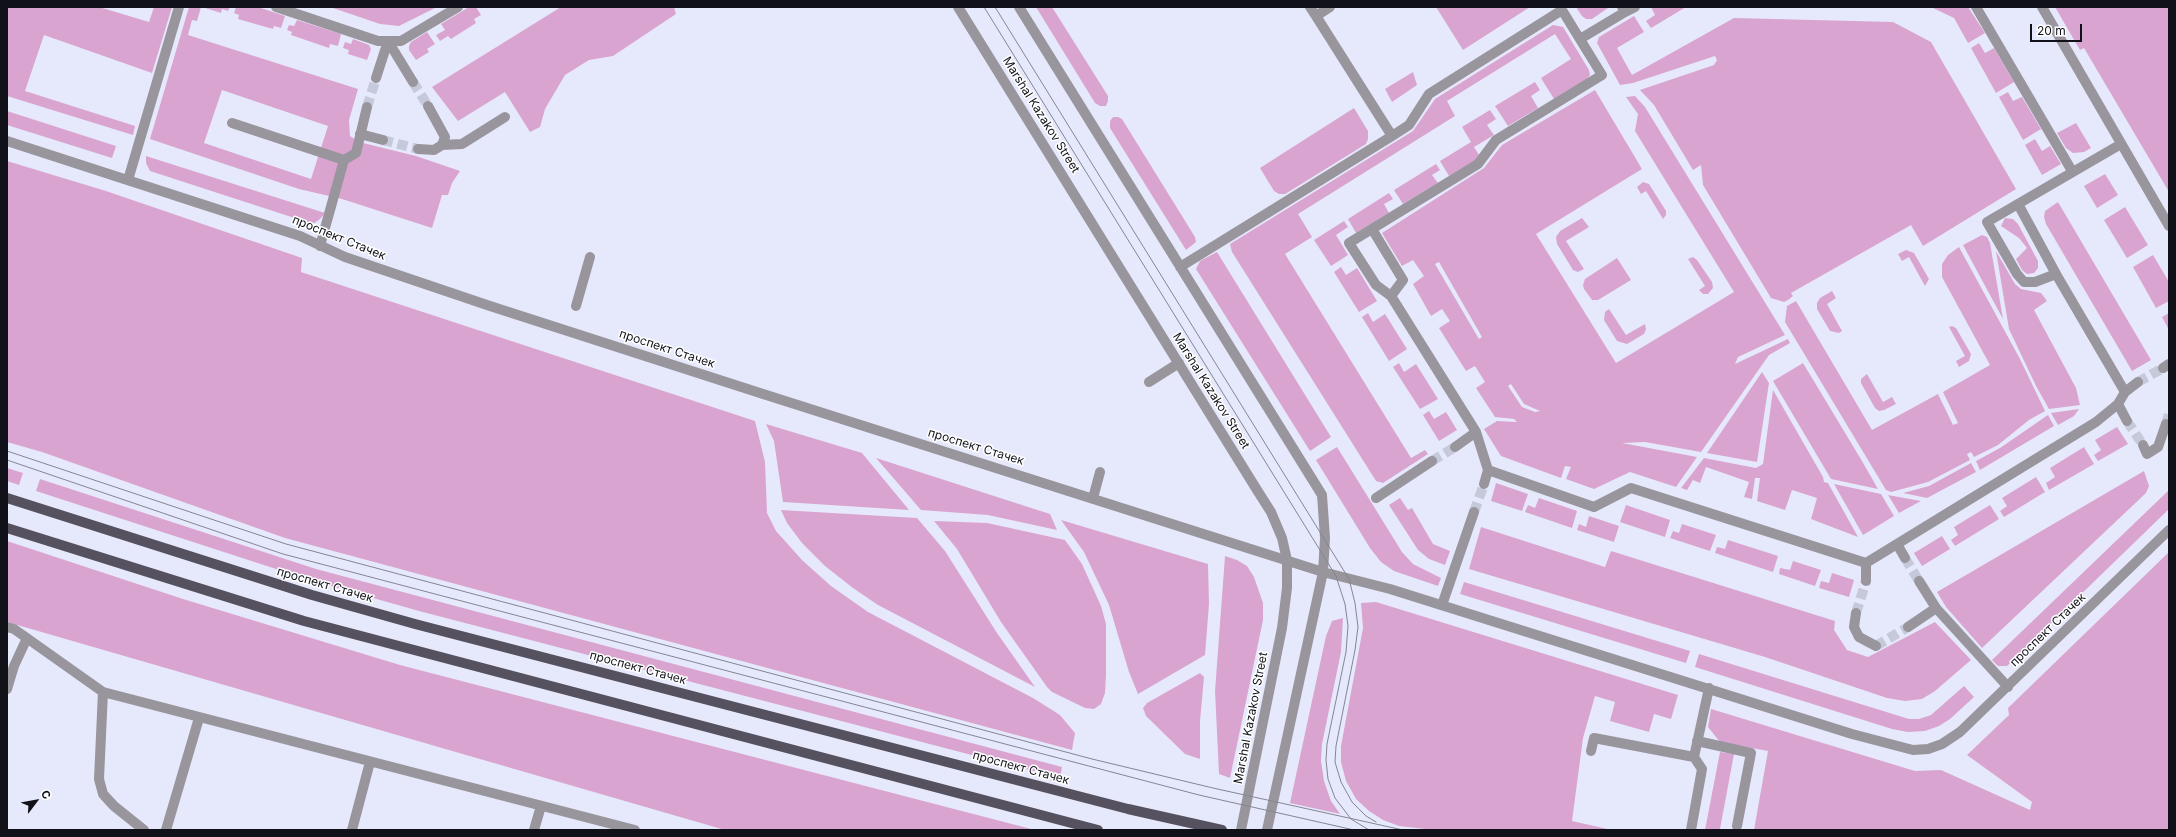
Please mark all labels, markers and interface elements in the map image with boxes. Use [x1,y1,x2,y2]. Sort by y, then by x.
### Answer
scale bar [2032,16,2084,42]
text: 20 m [2037,23,2066,38]
street label: Marshal Kazakov Street [999,54,1083,176]
street label: проспект Стачек [290,213,388,263]
street label: проспект Стачек [617,327,717,371]
street label: Marshal Kazakov Street [1169,330,1253,452]
street label: проспект Стачек [926,426,1026,468]
street label: проспект Стачек [275,564,375,606]
street label: проспект Стачек [2007,590,2089,670]
street label: проспект Стачек [588,648,688,688]
street label: Marshal Kazakov Street [1231,651,1271,785]
street label: проспект Стачек [971,748,1071,788]
north arrow [16,781,56,821]
text: С [38,787,54,802]

